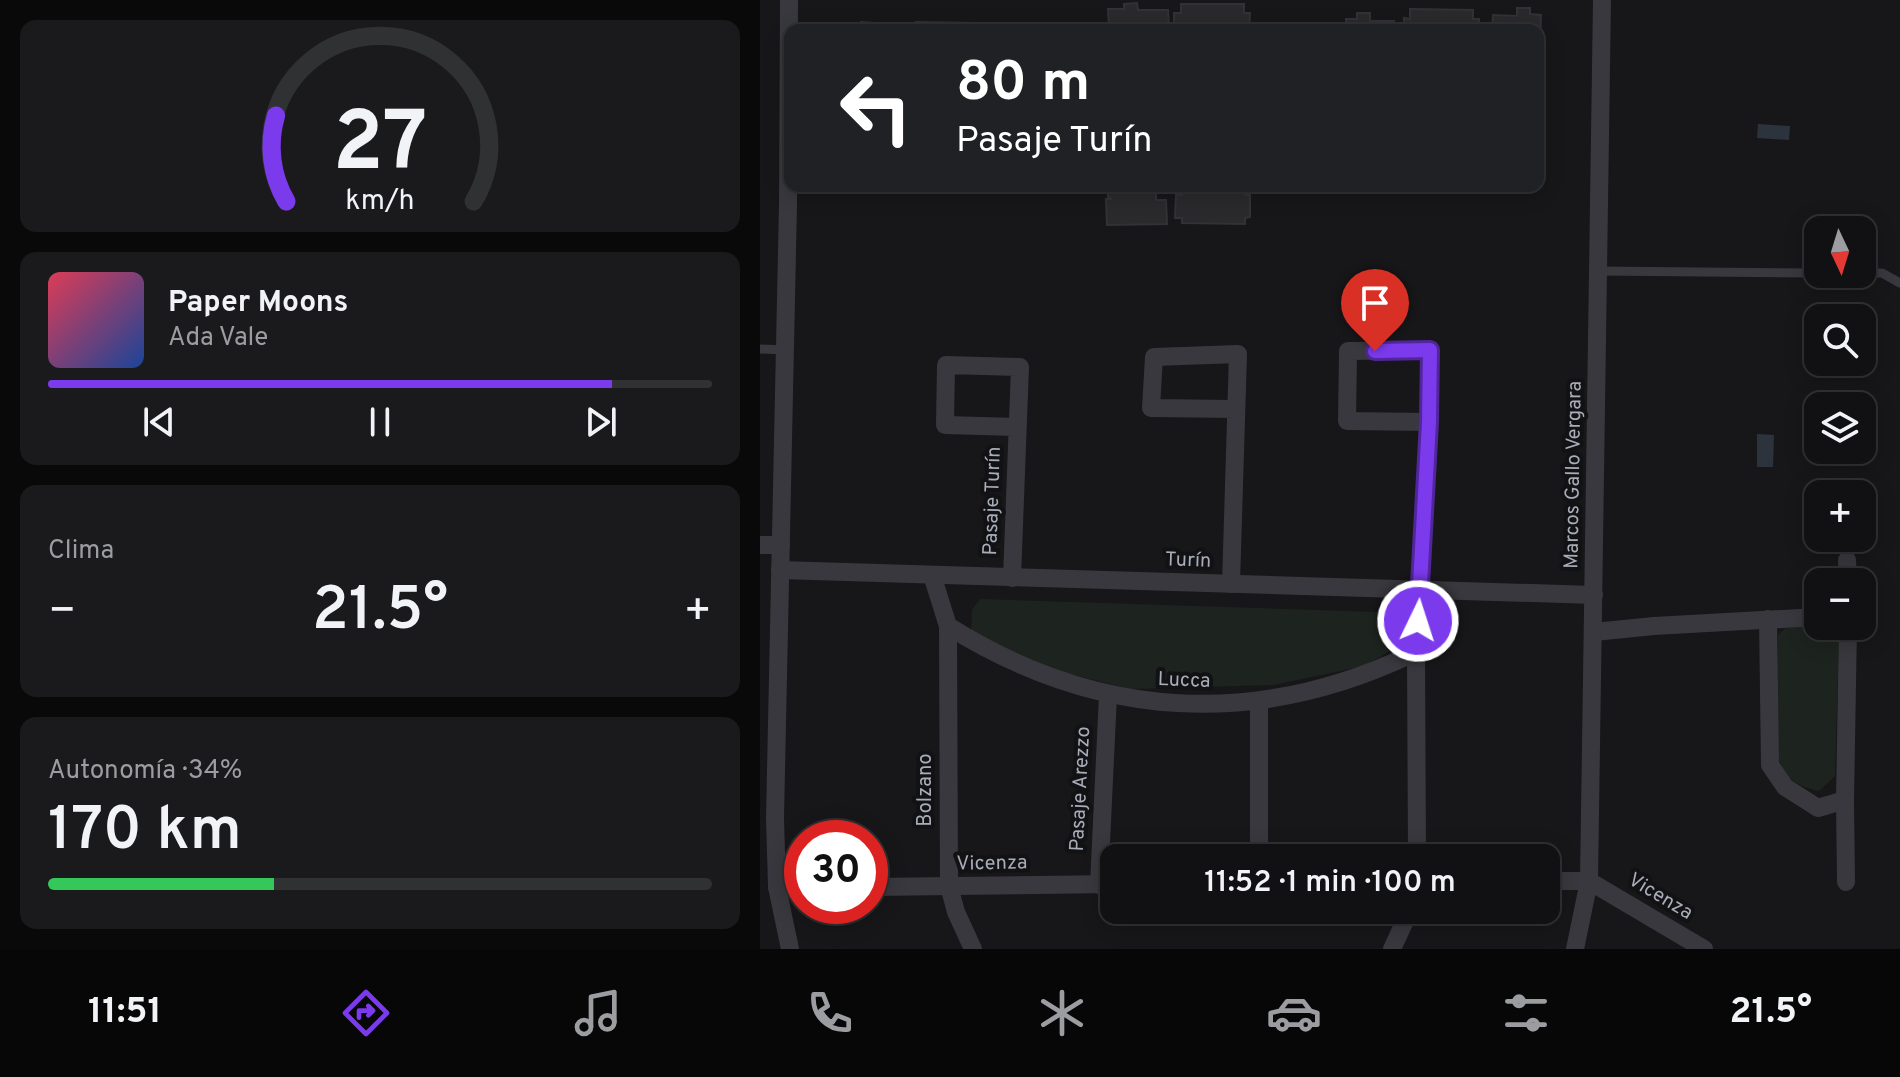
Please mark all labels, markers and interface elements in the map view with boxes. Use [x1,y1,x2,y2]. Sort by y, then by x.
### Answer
text: 80 m [956,50,1090,120]
icon: left [824,56,928,160]
text: 27 [333,95,427,200]
text: Pasaje Turín [956,119,1152,165]
text: km/h [345,184,415,220]
north arrow [1804,216,1876,288]
map controls [1804,216,1876,640]
pin [1341,269,1409,351]
icon: arrive [1353,281,1397,325]
text: Paper Moons [168,285,348,322]
button: search [1804,304,1876,376]
text: Ada Vale [168,322,268,355]
street label: Marcos Gallo Vergara [1559,381,1589,569]
button: layers [1804,392,1876,464]
icon: previous [137,400,181,444]
icon: pause [358,400,402,444]
icon: next [579,400,623,444]
street label: Pasaje Turín [978,446,1008,556]
button: + [1804,480,1876,552]
text: Clima [48,535,114,568]
street label: Turín [1164,547,1212,575]
button: − [1804,568,1876,640]
text: 21.5° [312,575,448,651]
position arrow [1376,579,1460,663]
text: − [48,585,76,641]
text: + [684,585,712,641]
street label: Lucca [1157,667,1211,695]
street label: Pasaje Arezzo [1065,726,1097,852]
street label: Bolzano [913,753,939,827]
text: Autonomía · 34% [48,755,242,788]
text: 170 km [48,795,242,871]
speed limit sign: 30 [784,820,888,924]
street label: Vicenza [956,850,1028,878]
text: 11:52 · 1 min · 100 m [1204,865,1456,902]
street label: Vicenza [1623,868,1697,926]
icon: directions [338,985,394,1041]
icon: music [570,985,626,1041]
icon: phone [802,985,858,1041]
icon: climate [1034,985,1090,1041]
icon: car [1266,985,1322,1041]
icon: filters [1498,985,1554,1041]
text: 11:51 [88,990,162,1036]
text: 21.5° [1730,990,1812,1036]

